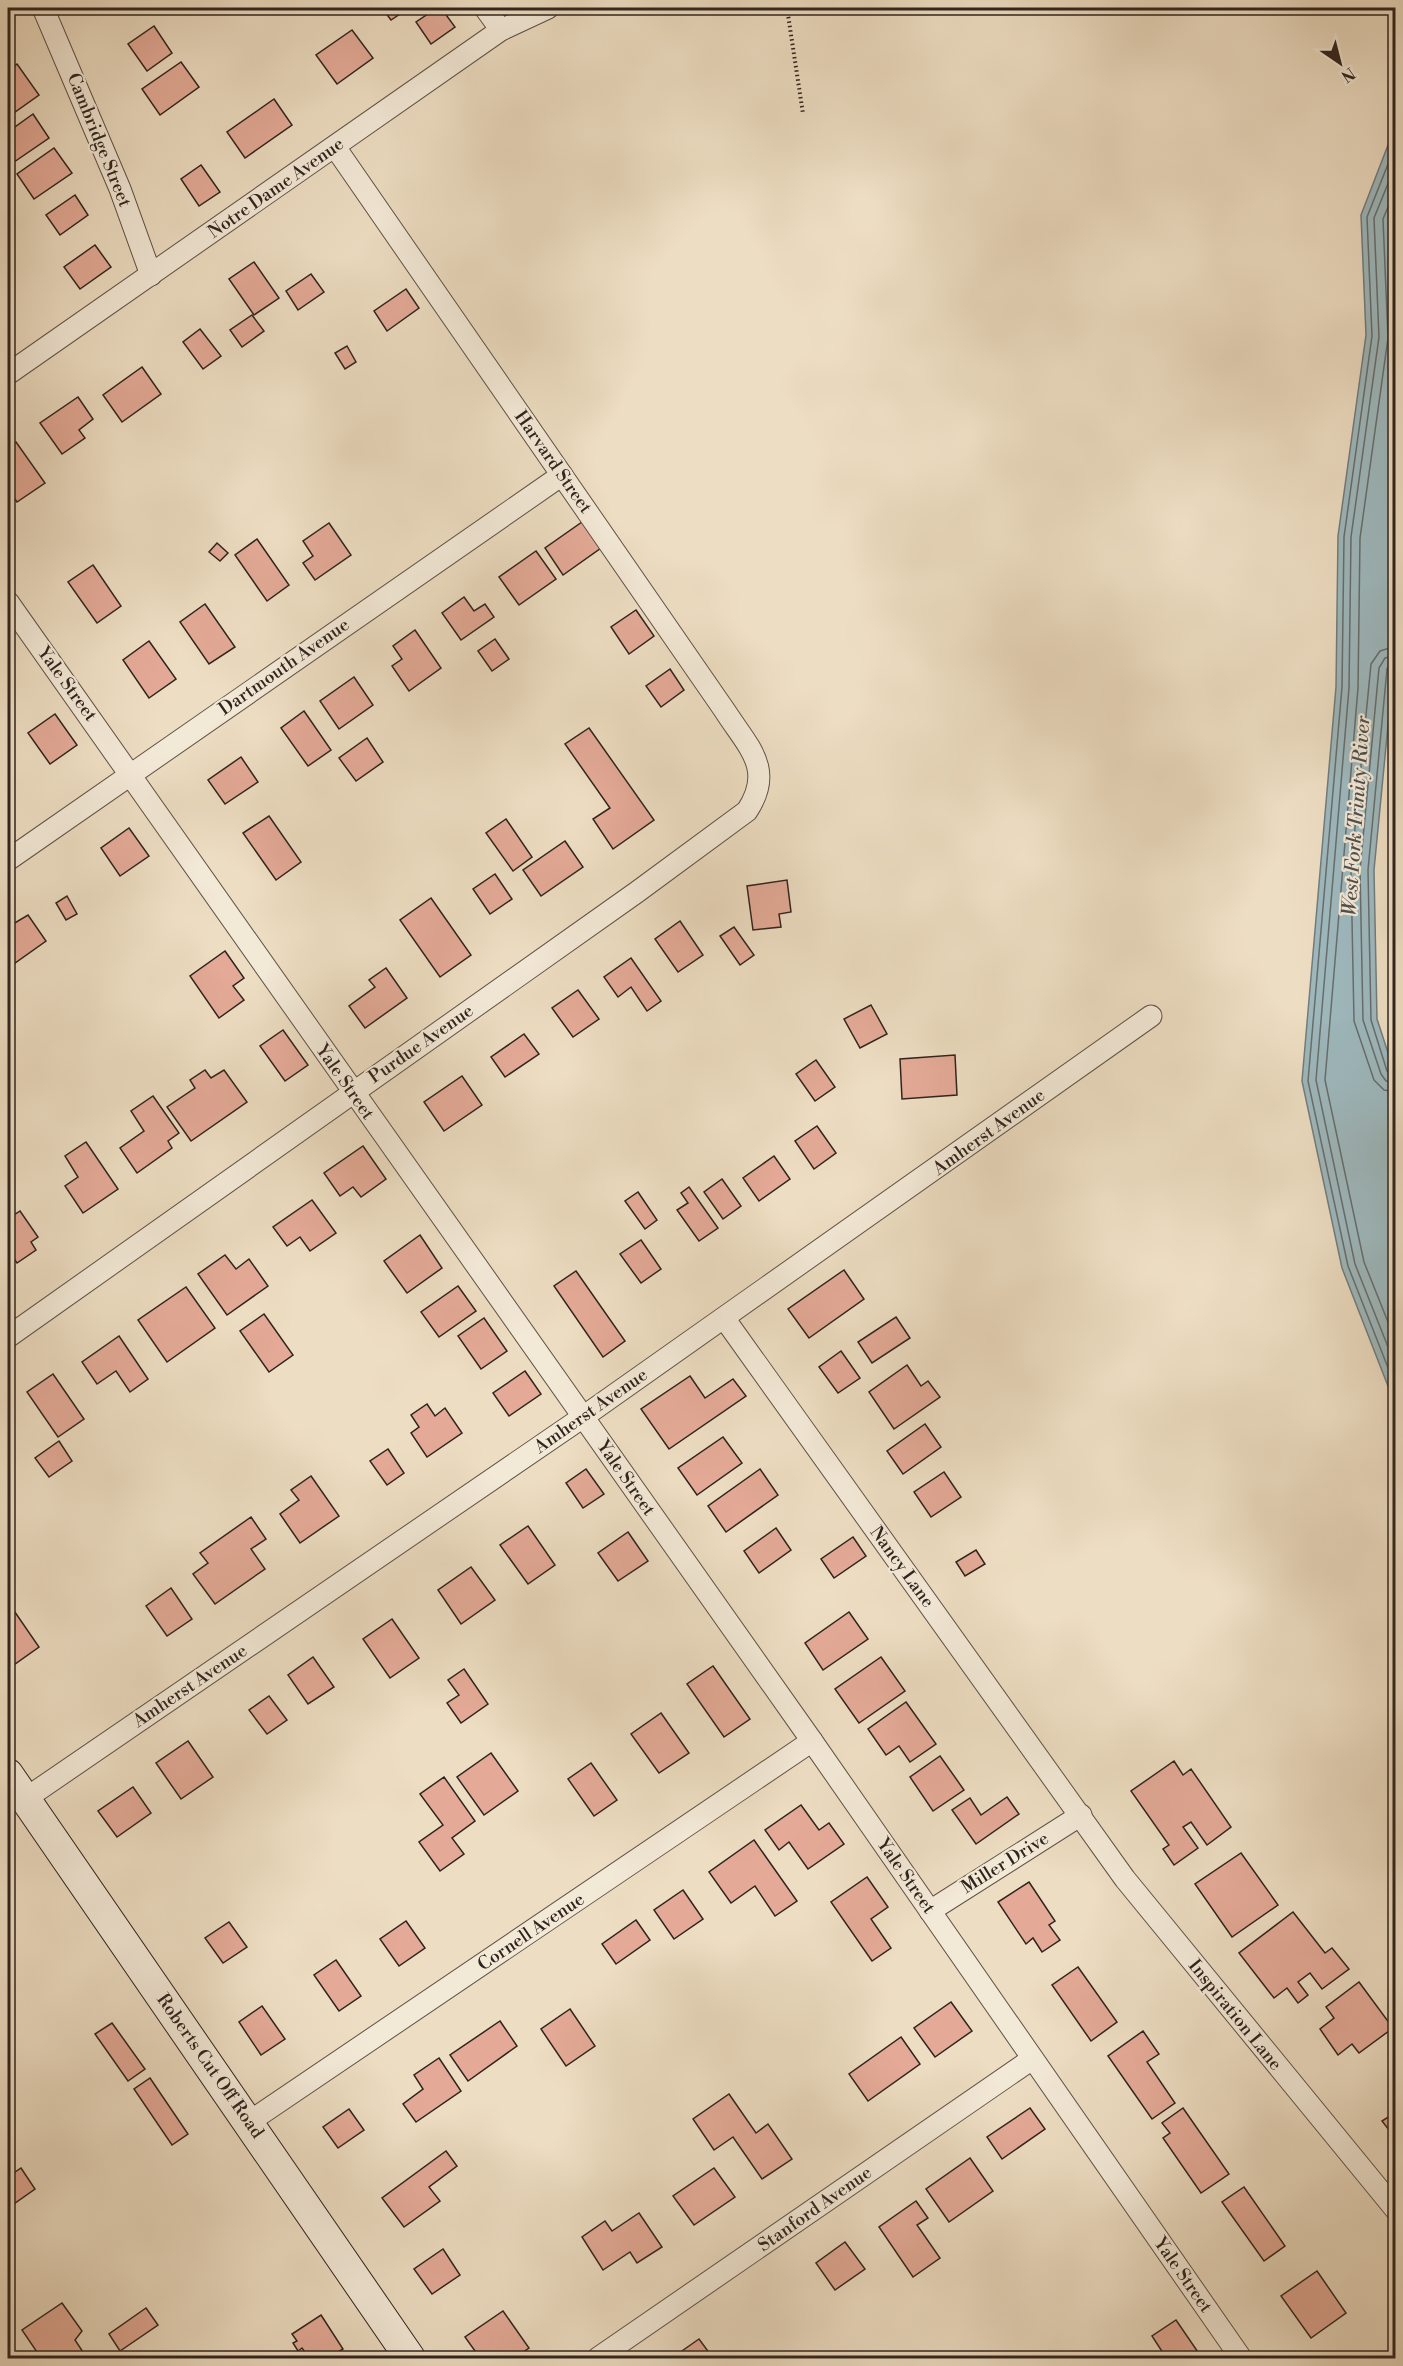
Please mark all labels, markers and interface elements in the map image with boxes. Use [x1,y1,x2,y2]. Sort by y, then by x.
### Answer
north arrow [1310,33,1370,93]
text: N [1337,63,1359,86]
street label: Cambridge Street [62,70,137,211]
street label: Notre Dame Avenue [203,132,349,244]
street label: Harvard Street [509,406,597,518]
street label: Dartmouth Avenue [214,613,354,721]
street label: Yale Street [32,641,102,726]
water label: West Fork Trinity River [1338,714,1377,917]
street label: Purdue Avenue [364,999,478,1089]
street label: Yale Street [310,1039,380,1125]
street label: Amherst Avenue [928,1084,1050,1181]
street label: Amherst Avenue [529,1363,652,1459]
street label: Yale Street [591,1435,661,1521]
street label: Nancy Lane [865,1522,939,1612]
street label: Amherst Avenue [128,1639,252,1733]
street label: Miller Drive [957,1827,1053,1899]
street label: Yale Street [871,1833,941,1919]
street label: Cornell Avenue [473,1888,589,1976]
street label: Inspiration Lane [1183,1955,1287,2075]
street label: Roberts Cut Off Road [151,1989,269,2144]
street label: Stanford Avenue [754,2161,876,2257]
street label: Yale Street [1148,2232,1218,2318]

